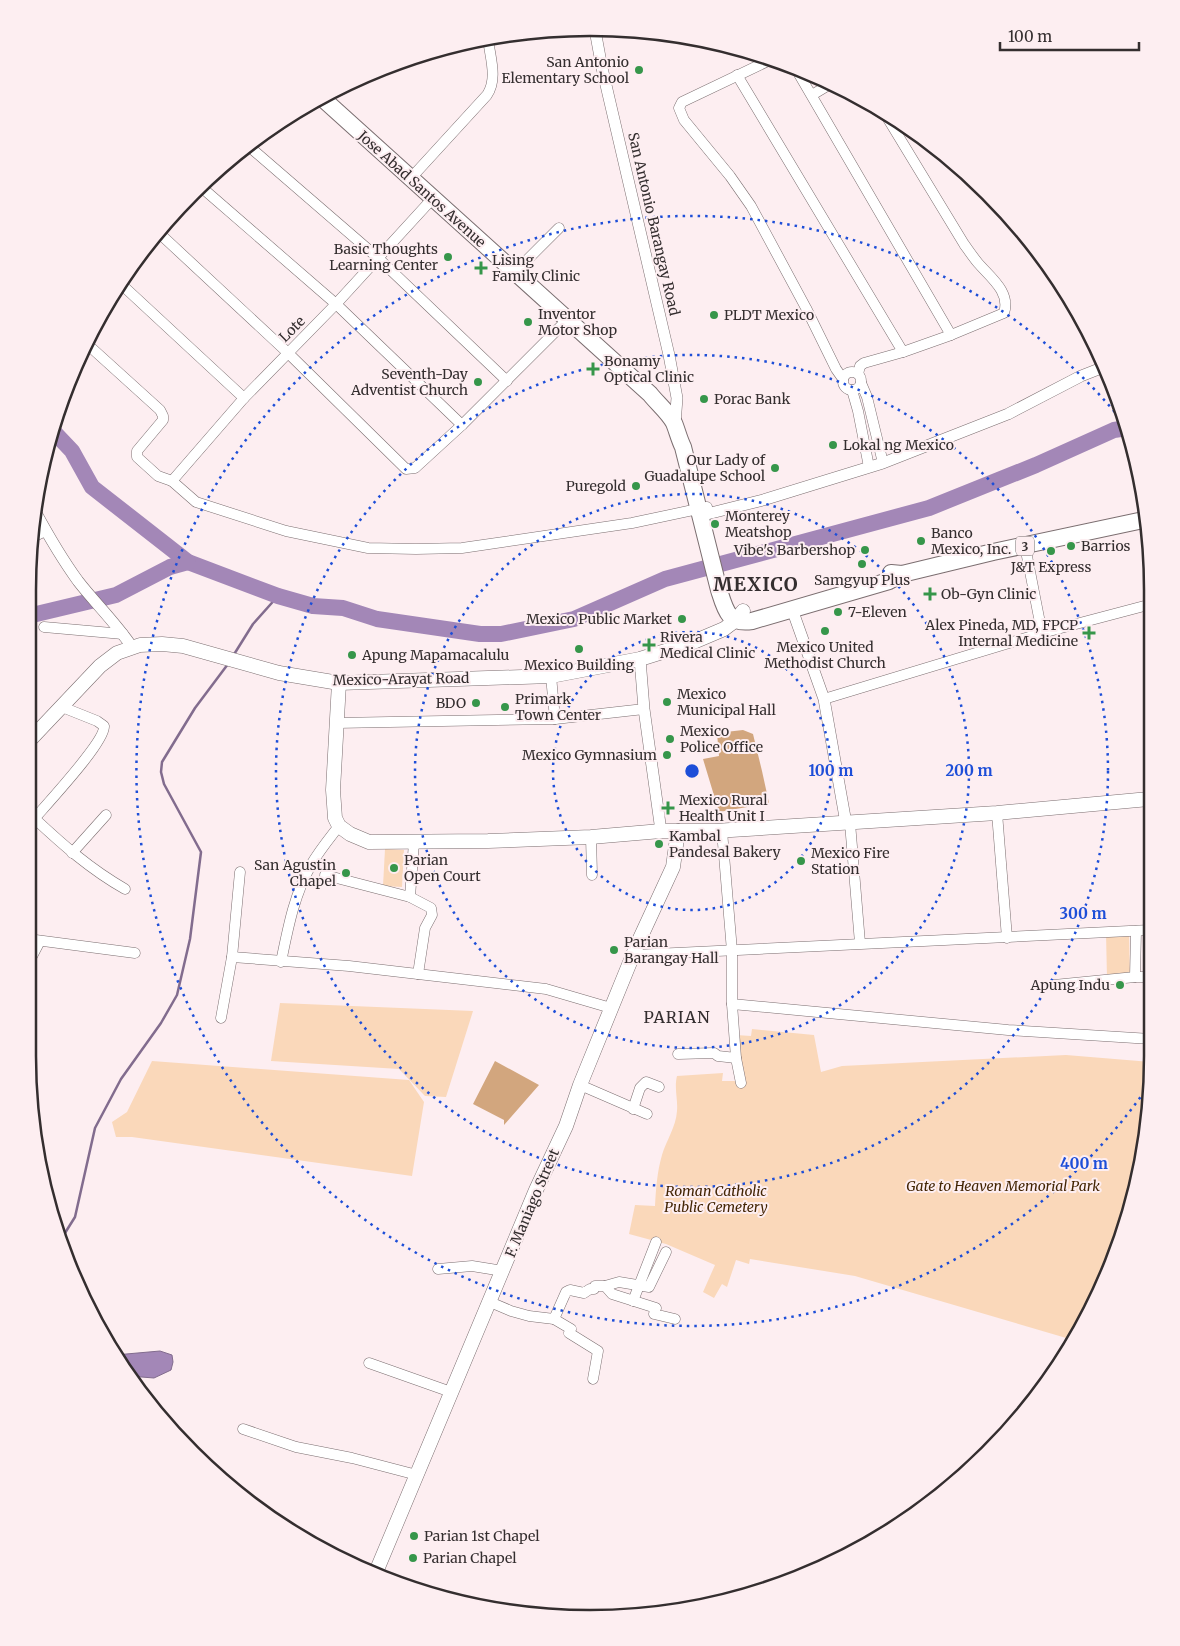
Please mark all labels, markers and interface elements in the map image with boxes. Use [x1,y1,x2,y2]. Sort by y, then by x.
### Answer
scale bar [1000,20,1139,52]
text: 100 m [1008,27,1052,46]
place label: San Antonio Elementary School [502,53,630,87]
marker: San Antonio Elementary School [633,64,645,76]
street label: Jose Abad Santos Avenue [354,126,490,251]
street label: San Antonio Barangay Road [624,131,684,318]
place label: Basic Thoughts Learning Center [329,240,438,274]
marker: Basic Thoughts Learning Center [442,251,454,263]
place label: Lising Family Clinic [492,251,580,285]
marker: Lising Family Clinic [474,261,488,275]
place label: Inventor Motor Shop [538,305,617,339]
place label: PLDT Mexico [724,306,814,324]
marker: PLDT Mexico [708,309,720,321]
street label: Lote [275,312,309,346]
marker: Inventor Motor Shop [522,316,534,328]
place label: Bonamy Optical Clinic [604,352,694,386]
marker: Bonamy Optical Clinic [586,362,600,376]
place label: Seventh-Day Adventist Church [350,365,469,399]
marker: Seventh-Day Adventist Church [472,376,484,388]
place label: Porac Bank [714,390,790,408]
marker: Porac Bank [698,393,710,405]
place label: Lokal ng Mexico [843,436,954,454]
marker: Lokal ng Mexico [827,439,839,451]
place label: Our Lady of Guadalupe School [644,451,766,485]
marker: Our Lady of Guadalupe School [769,462,781,474]
place label: Puregold [566,477,627,495]
marker: Puregold [630,480,642,492]
place label: Monterey Meatshop [725,507,792,541]
marker: Monterey Meatshop [709,518,721,530]
place label: Banco Mexico, Inc. [931,524,1011,558]
marker: Banco Mexico, Inc. [915,535,927,547]
road number: 3 [1016,536,1034,556]
place label: Barrios [1081,537,1131,555]
marker: Barrios [1065,540,1077,552]
place label: Vibe's Barbershop [733,541,855,559]
marker: Vibe's Barbershop [859,544,871,556]
marker: J&T Express [1045,545,1057,557]
marker: Samgyup Plus [856,558,868,570]
place label: J&T Express [1010,558,1091,576]
place label: Samgyup Plus [814,571,910,589]
district label: MEXICO [713,572,799,596]
place label: Ob-Gyn Clinic [941,585,1036,603]
marker: Ob-Gyn Clinic [923,587,937,601]
place label: 7-Eleven [848,603,907,621]
marker: 7-Eleven [832,606,844,618]
place label: Mexico Public Market [526,610,673,628]
marker: Mexico Public Market [676,613,688,625]
place label: Alex Pineda, MD, FPCP Internal Medicine [924,616,1078,650]
marker: Mexico United Methodist Church [819,625,831,637]
marker: Alex Pineda, MD, FPCP Internal Medicine [1082,626,1096,640]
place label: Rivera Medical Clinic [660,628,755,662]
marker: Rivera Medical Clinic [642,638,656,652]
place label: Mexico United Methodist Church [764,638,886,672]
marker: Mexico Building [573,643,585,655]
place label: Apung Mapamacalulu [361,646,510,664]
marker: Apung Mapamacalulu [346,649,358,661]
place label: Mexico Building [524,656,634,674]
street label: Mexico-Arayat Road [332,669,470,689]
place label: Mexico Municipal Hall [677,685,776,719]
place label: Primark Town Center [515,690,601,724]
place label: BDO [436,694,466,712]
marker: Mexico Municipal Hall [661,696,673,708]
marker: BDO [470,697,482,709]
marker: Primark Town Center [499,701,511,713]
place label: Mexico Police Office [680,722,763,756]
marker: Mexico Police Office [664,733,676,745]
place label: Mexico Gymnasium [522,746,657,764]
marker: Mexico Gymnasium [661,749,673,761]
text: 100 m [809,761,853,780]
text: 200 m [945,761,993,780]
centre of rings [683,762,701,780]
place label: Mexico Rural Health Unit I [679,791,768,825]
marker: Mexico Rural Health Unit I [661,801,675,815]
place label: Kambal Pandesal Bakery [669,827,782,861]
marker: Kambal Pandesal Bakery [653,838,665,850]
place label: Mexico Fire Station [811,844,890,878]
place label: Parian Open Court [404,851,481,885]
marker: Mexico Fire Station [795,855,807,867]
place label: San Agustin Chapel [254,856,337,890]
marker: Parian Open Court [388,862,400,874]
marker: San Agustin Chapel [340,867,352,879]
text: 300 m [1059,904,1107,923]
place label: Parian Barangay Hall [624,933,719,967]
marker: Parian Barangay Hall [608,944,620,956]
place label: Apung Indu [1030,976,1110,994]
marker: Apung Indu [1114,979,1126,991]
district label: PARIAN [643,1007,711,1027]
street label: F. Maniago Street [501,1145,563,1260]
text: 400 m [1060,1154,1108,1173]
park label: Gate to Heaven Memorial Park [906,1177,1100,1195]
park label: Roman Catholic Public Cemetery [664,1182,768,1216]
place label: Parian 1st Chapel [424,1527,540,1545]
marker: Parian 1st Chapel [408,1530,420,1542]
place label: Parian Chapel [423,1549,517,1567]
marker: Parian Chapel [407,1552,419,1564]

